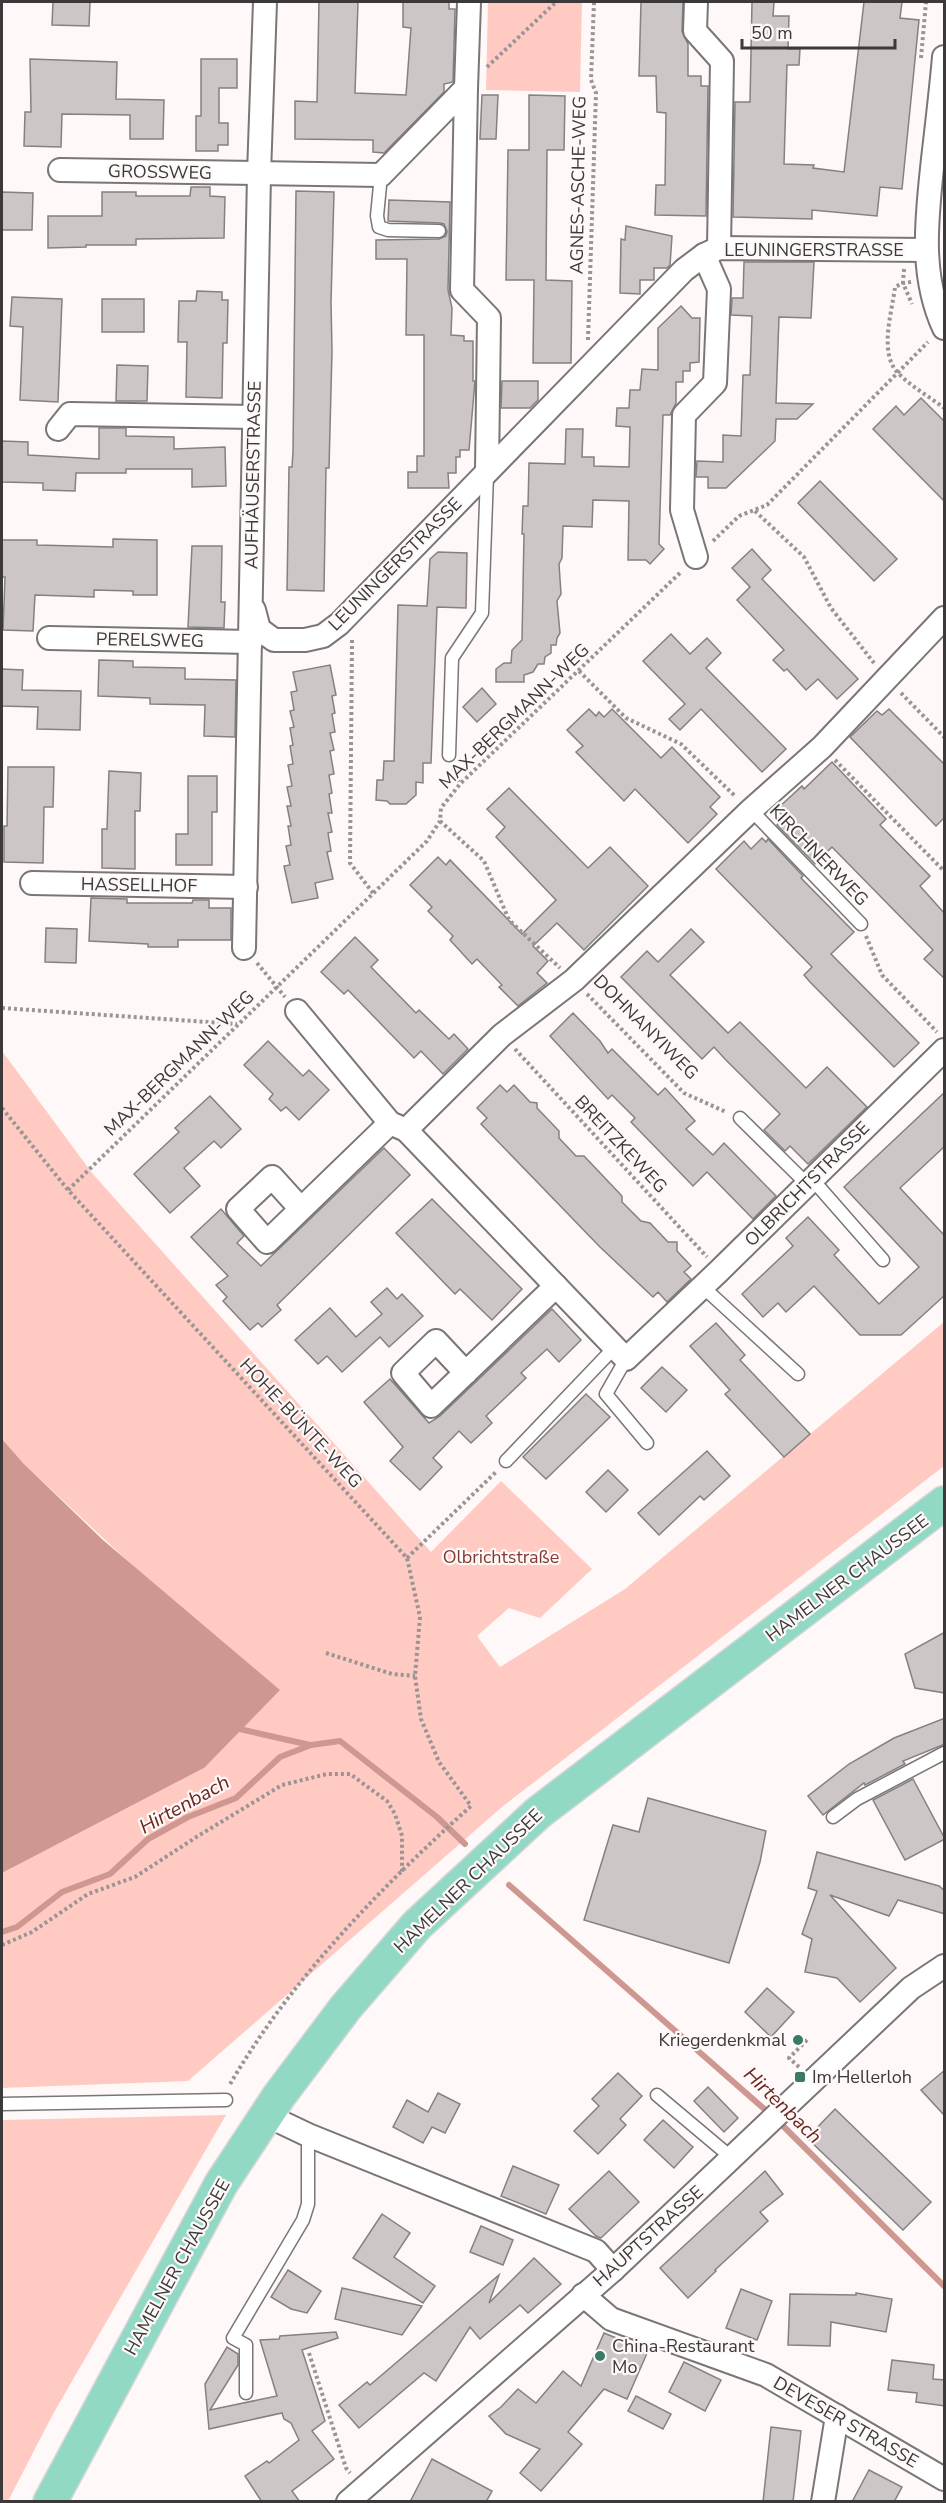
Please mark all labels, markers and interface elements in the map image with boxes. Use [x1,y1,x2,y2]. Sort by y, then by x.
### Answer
scale bar [742,12,895,50]
text: 50 m [751,21,793,45]
street label: AGNES-ASCHE-WEG [564,96,592,274]
street label: GROSSWEG [108,159,212,185]
street label: LEUNINGERSTRASSE [724,238,904,262]
street label: AUFHÄUSERSTRASSE [239,381,267,569]
street label: LEUNINGERSTRASSE [323,492,467,636]
street label: PERELSWEG [96,627,204,653]
street label: MAX-BERGMANN-WEG [434,638,594,794]
street label: KIRCHNERWEG [764,799,874,911]
street label: HASSELLHOF [81,872,197,898]
street label: DOHNANYIWEG [588,969,704,1085]
street label: MAX-BERGMANN-WEG [99,985,259,1141]
street label: BREITZKEWEG [569,1090,673,1198]
street label: OLBRICHTSTRASSE [739,1116,875,1252]
street label: HOHE-BÜNTE-WEG [234,1353,368,1493]
street label: HAMELNER CHAUSSEE [761,1509,933,1647]
park label: Olbrichtstraße [443,1545,559,1569]
water label: Hirtenbach [134,1769,234,1840]
street label: HAMELNER CHAUSSEE [388,1804,548,1958]
place label: Kriegerdenkmal [659,2028,787,2052]
marker: Kriegerdenkmal [791,2033,805,2047]
water label: Hirtenbach [738,2061,828,2150]
place label: Im Hellerloh [812,2065,912,2089]
marker: Im Hellerloh [793,2070,807,2084]
street label: HAMELNER CHAUSSEE [118,2175,236,2359]
street label: HAUPTSTRASSE [588,2180,708,2292]
place label: China-Restaurant Mo [612,2334,755,2379]
marker: China-Restaurant Mo [593,2349,607,2363]
street label: DEVESER STRASSE [769,2371,923,2473]

